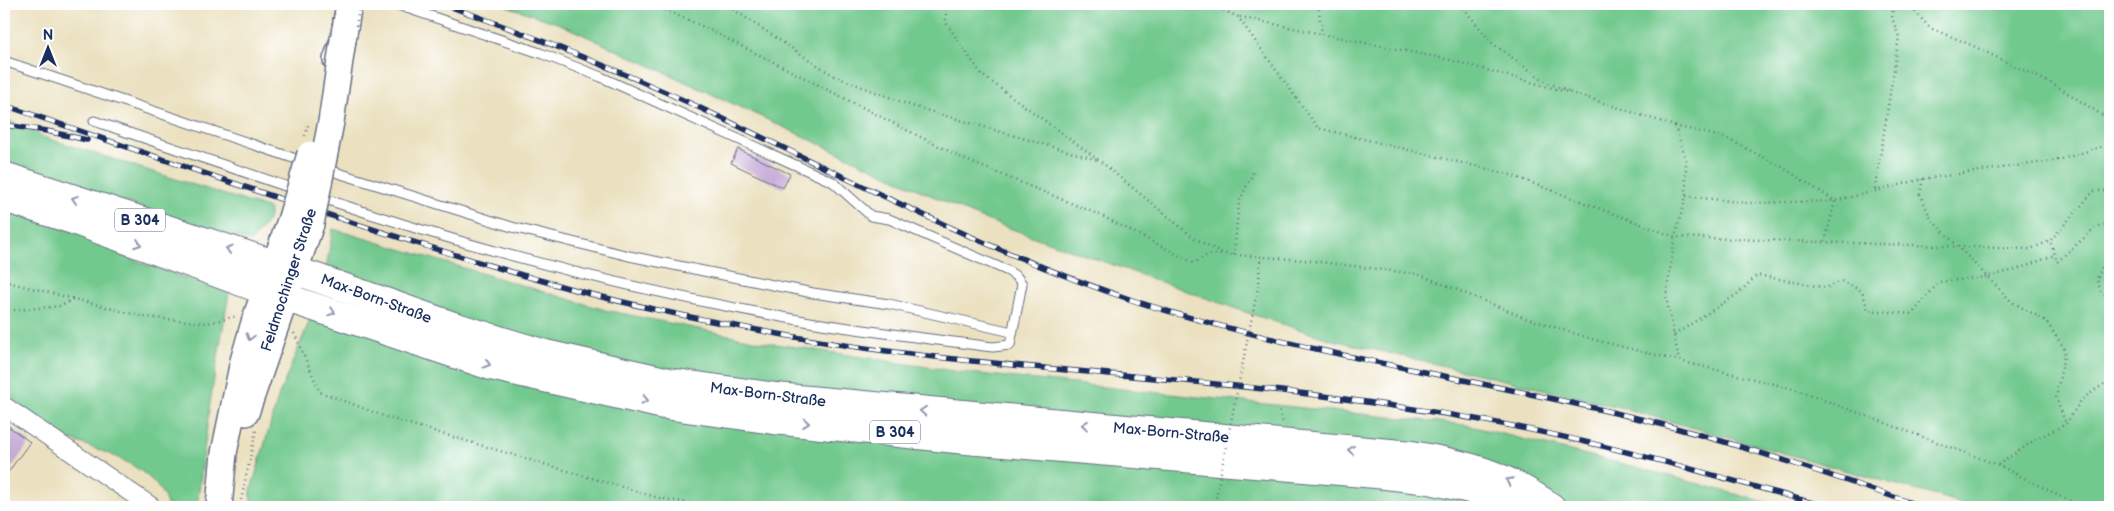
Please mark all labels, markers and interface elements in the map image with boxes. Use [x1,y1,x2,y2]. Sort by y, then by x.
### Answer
north arrow [22,22,72,72]
text: N [43,27,53,44]
one-way arrow [71,195,79,205]
street label: Feldmochinger Straße [257,206,321,354]
road number: B 304 [115,208,165,232]
one-way arrow [134,238,142,248]
one-way arrow [225,245,234,255]
street label: Max-Born-Straße [318,270,434,328]
one-way arrow [328,307,336,317]
one-way arrow [245,332,256,341]
one-way arrow [482,358,490,368]
street label: Max-Born-Straße [709,378,827,412]
one-way arrow [640,394,649,405]
one-way arrow [919,405,927,416]
one-way arrow [802,417,810,428]
street label: Max-Born-Straße [1112,418,1230,448]
one-way arrow [1080,420,1088,431]
road number: B 304 [870,421,920,444]
one-way arrow [1347,445,1355,456]
one-way arrow [1506,477,1515,487]

